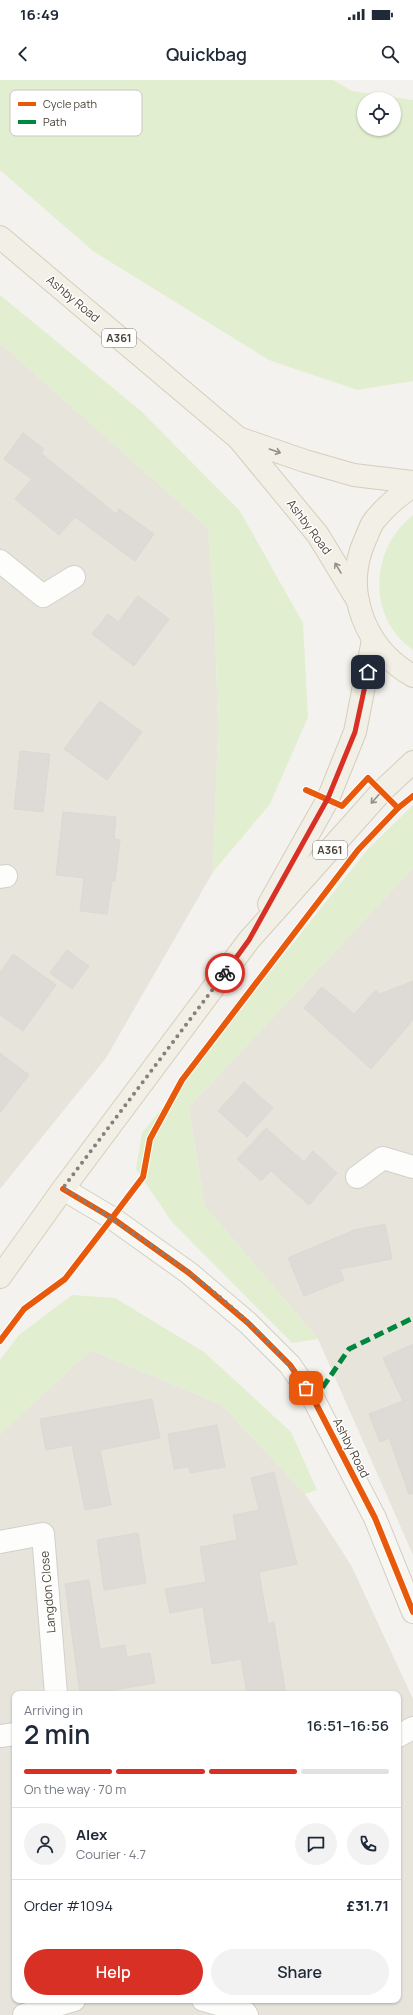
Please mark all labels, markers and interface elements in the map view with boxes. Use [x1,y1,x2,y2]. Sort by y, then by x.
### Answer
text: 16:49 [20,4,59,25]
text: Quickbag [166,42,247,66]
icon: back [12,43,34,65]
icon: search [379,43,401,65]
legend [10,90,142,136]
map controls [357,92,401,136]
button: locate [357,92,401,136]
text: Cycle path [43,96,97,111]
text: Path [43,114,66,129]
street label: Ashby Road [43,271,104,326]
road number: A361 [102,329,136,347]
one-way arrow [269,448,282,455]
street label: Ashby Road [283,496,336,558]
one-way arrow [334,563,342,574]
pin [351,655,385,689]
icon: home [357,661,379,683]
one-way arrow [370,793,379,804]
road number: A361 [313,841,347,859]
courier [205,953,245,993]
icon: bike [214,962,236,984]
pin [289,1371,323,1405]
icon: bag [295,1377,317,1399]
street label: Ashby Road [329,1415,374,1481]
street label: Langdon Close [35,1550,60,1634]
text: Arriving in [24,1701,83,1719]
text: 16:51–16:56 [307,1715,389,1736]
text: 2 min [24,1716,90,1752]
text: On the way · 70 m [24,1780,126,1798]
button: person [24,1823,66,1865]
button: chat [295,1823,337,1865]
button: phone [347,1823,389,1865]
text: Alex [76,1824,107,1845]
text: Courier · 4.7 [76,1845,146,1863]
text: Order #1094 [24,1895,113,1916]
text: £31.71 [347,1895,389,1916]
button: Help [24,1949,203,1995]
button: Share [211,1949,389,1995]

